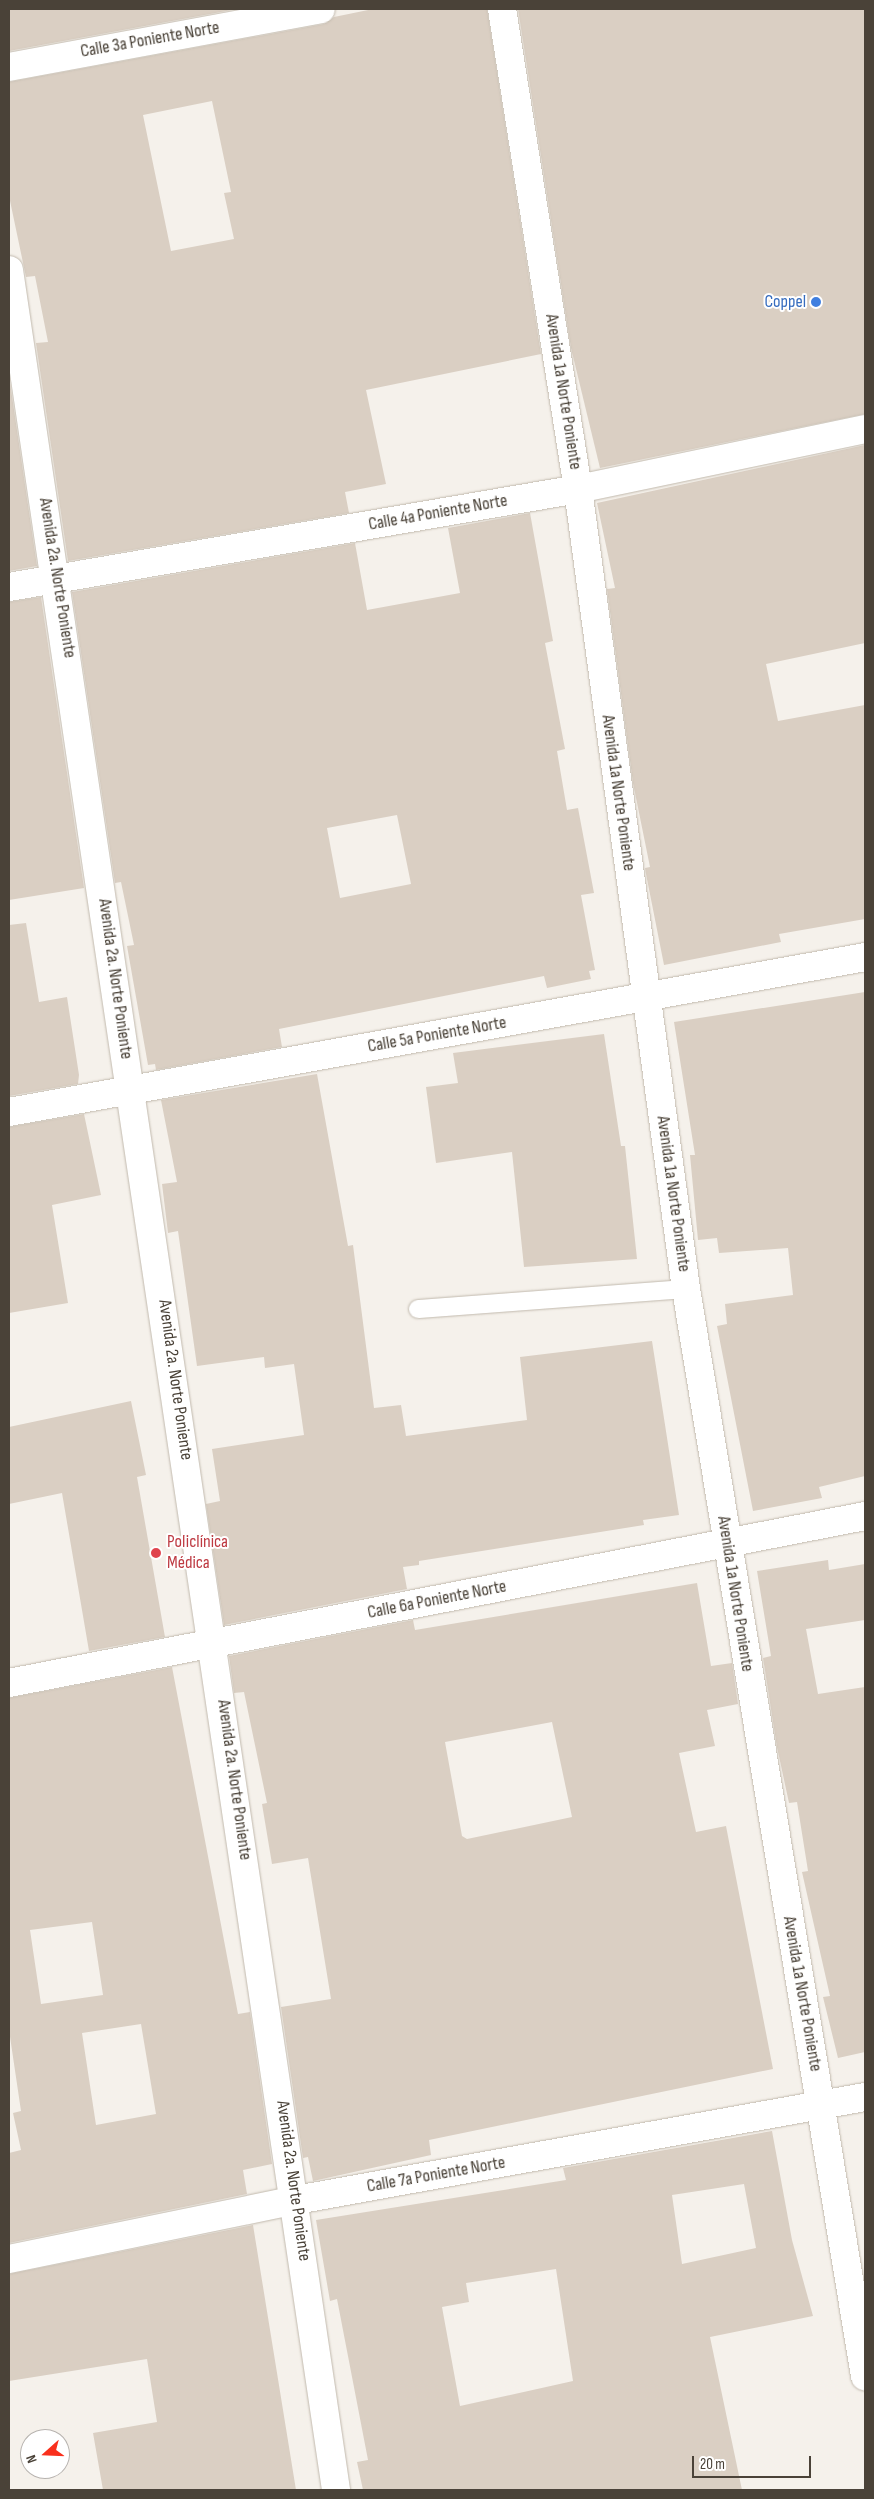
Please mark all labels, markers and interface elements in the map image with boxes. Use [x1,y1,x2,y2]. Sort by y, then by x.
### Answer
street label: Calle 3a Poniente Norte [79,17,221,63]
place label: Coppel [764,291,806,313]
marker: Coppel [810,296,822,308]
street label: Avenida 1a Norte Poniente [540,313,586,471]
street label: Calle 4a Poniente Norte [367,490,509,536]
street label: Avenida 2a. Norte Poniente [34,496,80,660]
street label: Avenida 1a Norte Poniente [596,714,640,872]
street label: Avenida 2a. Norte Poniente [93,897,137,1061]
street label: Calle 5a Poniente Norte [366,1012,508,1058]
street label: Avenida 1a Norte Poniente [651,1115,695,1273]
street label: Avenida 2a. Norte Poniente [153,1298,197,1462]
street label: Avenida 1a Norte Poniente [712,1515,758,1673]
place label: Policlínica Médica [167,1532,228,1575]
marker: Policlínica Médica [149,1546,163,1560]
street label: Calle 6a Poniente Norte [366,1576,508,1624]
street label: Avenida 2a. Norte Poniente [212,1698,256,1862]
street label: Avenida 1a Norte Poniente [778,1915,826,2073]
street label: Avenida 2a. Norte Poniente [271,2099,315,2263]
street label: Calle 7a Poniente Norte [365,2152,507,2198]
north arrow [20,2429,70,2479]
scale bar [694,2446,813,2478]
text: N [22,2453,41,2465]
text: 20 m [700,2455,725,2474]

